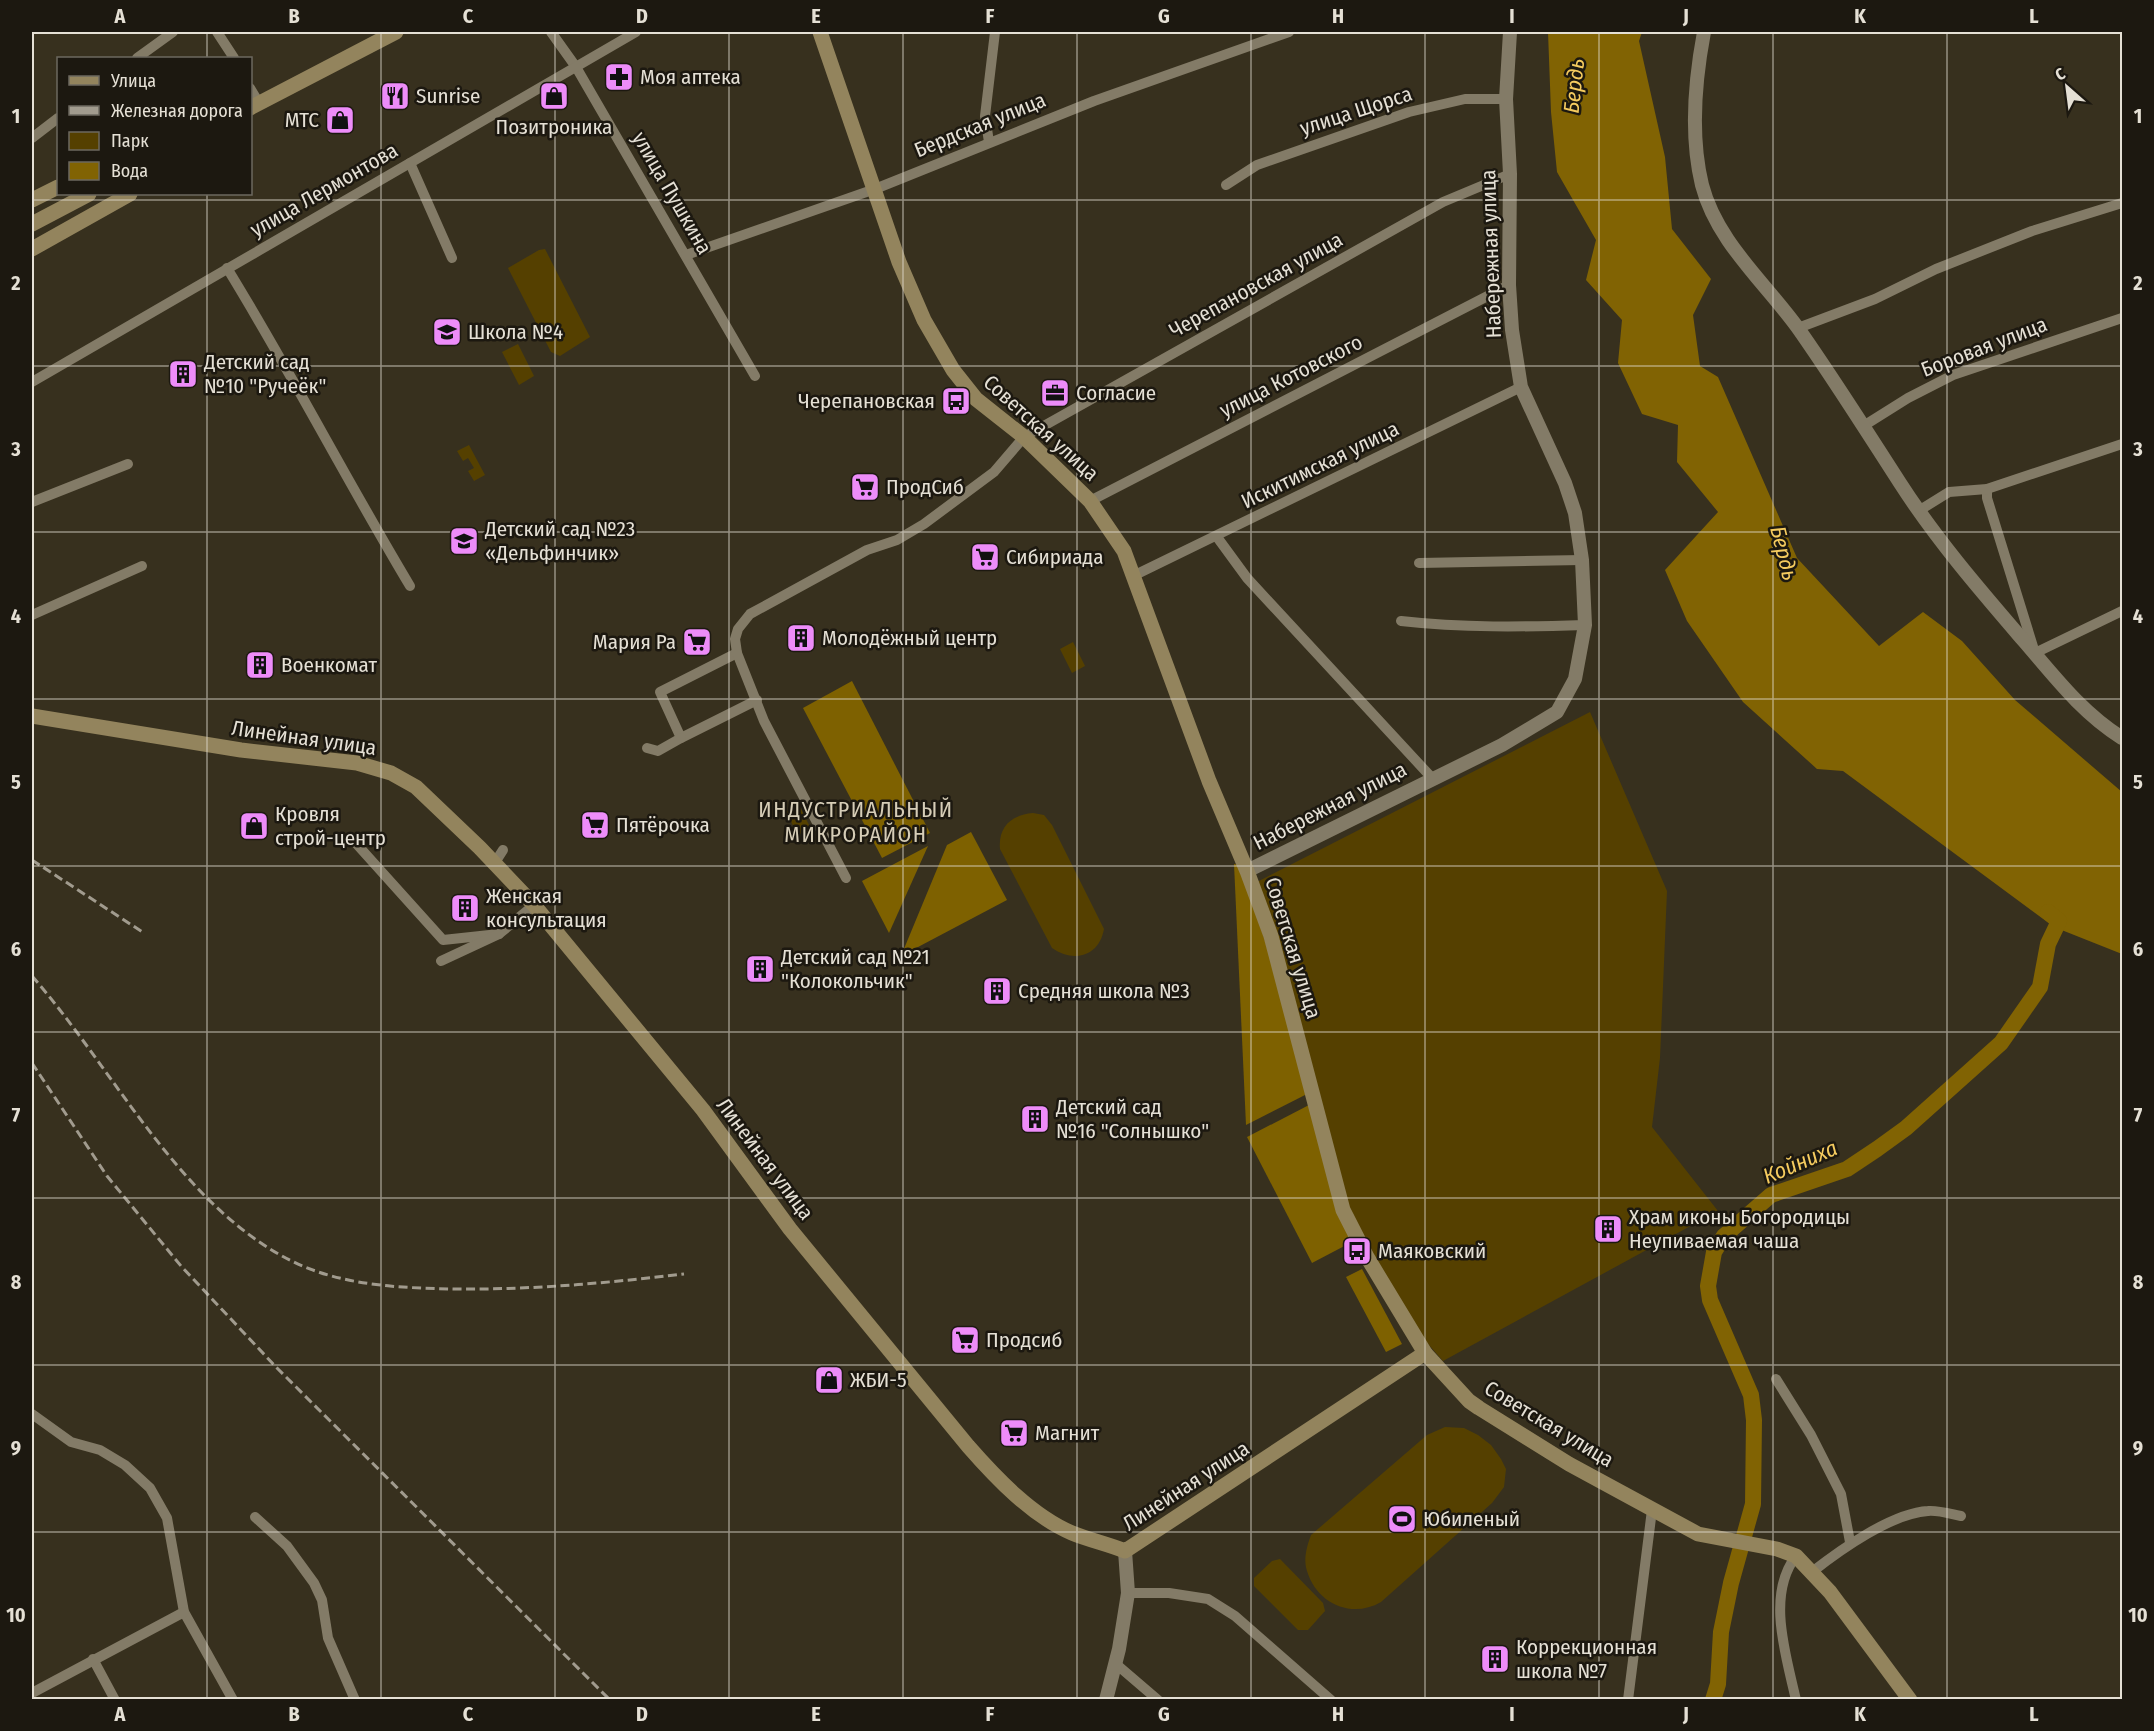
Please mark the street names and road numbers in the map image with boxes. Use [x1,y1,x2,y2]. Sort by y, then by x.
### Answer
street label: улица Щорса [1297,81,1415,141]
street label: Бердская улица [910,87,1050,163]
street label: улица Пушкина [626,127,718,259]
street label: улица Лермонтова [246,137,402,243]
street label: Набережная улица [1475,169,1507,339]
street label: Черепановская улица [1165,227,1347,343]
street label: Боровая улица [1917,311,2051,383]
street label: улица Котовского [1215,329,1367,423]
street label: Советская улица [978,369,1104,487]
street label: Искитимская улица [1237,416,1403,514]
street label: Линейная улица [230,715,378,761]
street label: Набережная улица [1249,756,1411,856]
street label: Советская улица [1259,874,1327,1022]
street label: Линейная улица [711,1093,819,1225]
street label: Советская улица [1480,1375,1618,1473]
street label: Линейная улица [1118,1435,1254,1537]

